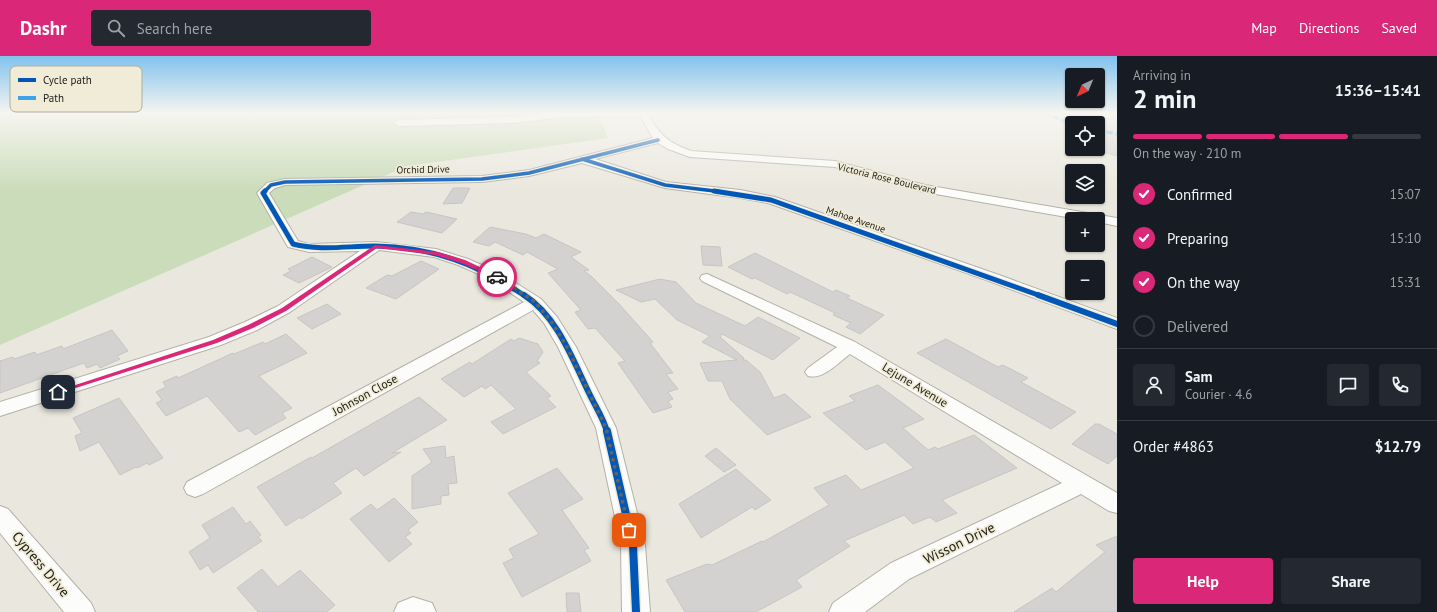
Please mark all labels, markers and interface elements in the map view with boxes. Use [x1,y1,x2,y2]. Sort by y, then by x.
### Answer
search box [91,10,371,46]
text: Dashr [20,16,67,40]
icon: search [105,17,127,39]
text: Search here [137,19,212,38]
text: Map [1251,19,1277,37]
text: Directions [1299,19,1359,37]
text: Saved [1381,19,1417,37]
legend [10,66,142,112]
text: Arriving in [1133,67,1191,84]
north arrow [1065,68,1105,108]
map controls [1065,68,1105,300]
text: Cycle path [43,73,92,87]
text: 15:36–15:41 [1335,81,1421,100]
text: 2 min [1133,82,1196,115]
text: Path [43,91,64,105]
button: locate [1065,116,1105,156]
text: On the way · 210 m [1133,145,1241,162]
street label: Victoria Rose Boulevard [835,160,937,197]
street label: Orchid Drive [396,163,450,176]
button: layers [1065,164,1105,204]
icon: check [1133,183,1155,205]
text: Confirmed [1167,185,1232,204]
text: 15:07 [1390,186,1421,203]
street label: Mahoe Avenue [824,203,887,236]
button: + [1065,212,1105,252]
icon: check [1133,227,1155,249]
text: Preparing [1167,229,1229,248]
text: 15:10 [1390,230,1421,247]
courier [477,257,517,297]
button: − [1065,260,1105,300]
icon: car [486,266,508,288]
icon: check [1133,271,1155,293]
text: On the way [1167,273,1240,292]
text: 15:31 [1390,274,1421,291]
text: Delivered [1167,317,1228,336]
street label: Lejune Avenue [880,359,951,410]
button: person [1133,364,1175,406]
button: chat [1327,364,1369,406]
button: phone [1379,364,1421,406]
text: Sam [1185,367,1212,386]
street label: Johnson Close [329,370,400,419]
pin [41,375,75,409]
icon: home [47,381,69,403]
text: Courier · 4.6 [1185,386,1252,403]
text: Order #4863 [1133,437,1214,456]
text: $12.79 [1375,437,1421,456]
pin [612,513,646,547]
street label: Wisson Drive [920,518,998,568]
icon: bag [618,519,640,541]
street label: Cypress Drive [8,527,74,601]
button: Help [1133,558,1273,604]
button: Share [1281,558,1421,604]

